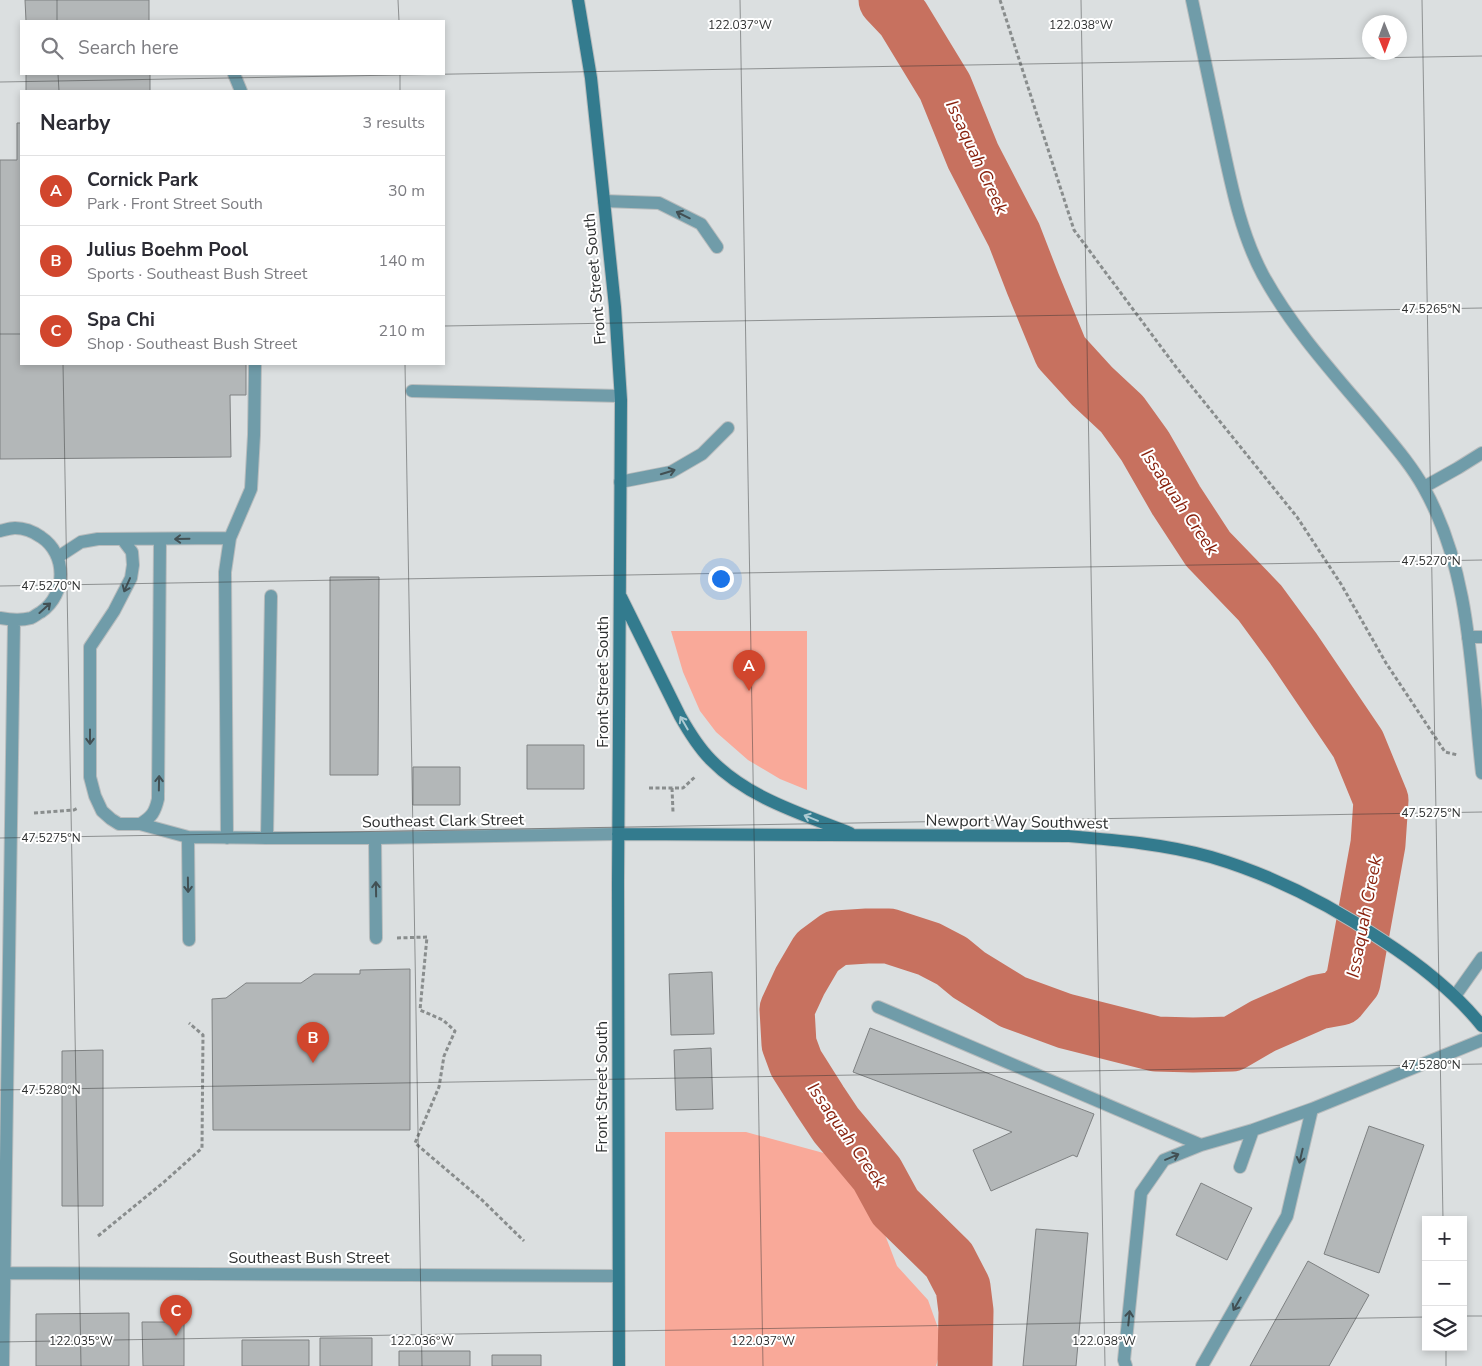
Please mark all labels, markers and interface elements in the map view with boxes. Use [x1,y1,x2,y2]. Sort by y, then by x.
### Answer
north arrow [1362,15,1407,60]
text: 122.037°W [708,17,772,33]
text: 122.038°W [1049,17,1113,33]
search box [20,20,445,75]
icon: search [38,34,66,62]
text: Search here [78,35,179,61]
water label: Issaquah Creek [940,96,1014,219]
text: Nearby [40,109,110,137]
text: 3 results [363,112,425,134]
text: Cornick Park [87,167,198,193]
text: A [50,180,62,202]
text: 30 m [388,180,425,202]
text: Park · Front Street South [87,193,263,215]
one-way arrow [676,209,691,219]
street label: Front Street South [578,212,612,346]
text: Julius Boehm Pool [87,237,248,263]
text: B [50,250,62,272]
text: 140 m [378,250,425,272]
text: Sports · Southeast Bush Street [87,263,307,285]
text: 47.5265°N [1401,301,1461,317]
text: Spa Chi [87,307,155,333]
text: C [51,320,61,342]
text: 210 m [378,320,425,342]
text: Shop · Southeast Bush Street [87,333,297,355]
water label: Issaquah Creek [1136,444,1225,561]
one-way arrow [660,466,676,476]
one-way arrow [174,534,190,544]
text: 47.5270°N [1401,553,1461,569]
your location [708,566,734,592]
one-way arrow [122,577,132,592]
text: 47.5270°N [21,578,81,594]
one-way arrow [38,602,51,614]
street label: Front Street South [592,616,614,748]
pin: A [733,650,765,691]
one-way arrow [679,716,689,731]
one-way arrow [85,728,95,744]
one-way arrow [154,775,163,791]
text: 47.5275°N [1401,805,1461,821]
street label: Southeast Clark Street [362,809,525,833]
street label: Newport Way Southwest [926,809,1109,835]
one-way arrow [804,813,819,822]
text: 47.5275°N [21,830,81,846]
water label: Issaquah Creek [1340,853,1388,980]
one-way arrow [184,877,193,893]
one-way arrow [371,881,380,897]
street label: Front Street South [591,1021,613,1153]
pin: B [297,1022,329,1063]
text: 47.5280°N [1401,1057,1461,1073]
water label: Issaquah Creek [802,1078,893,1193]
text: 47.5280°N [21,1082,81,1098]
one-way arrow [1296,1148,1305,1164]
one-way arrow [1164,1152,1179,1162]
map controls [1422,1216,1467,1351]
button: + [1422,1216,1467,1261]
street label: Southeast Bush Street [228,1247,390,1269]
button: − [1422,1261,1467,1306]
pin: C [160,1295,192,1336]
one-way arrow [1232,1296,1242,1311]
button: layers [1422,1306,1467,1351]
one-way arrow [1124,1310,1133,1326]
text: 122.035°W [49,1333,113,1349]
text: 122.036°W [390,1333,454,1349]
text: 122.037°W [731,1333,795,1349]
text: 122.038°W [1072,1333,1136,1349]

